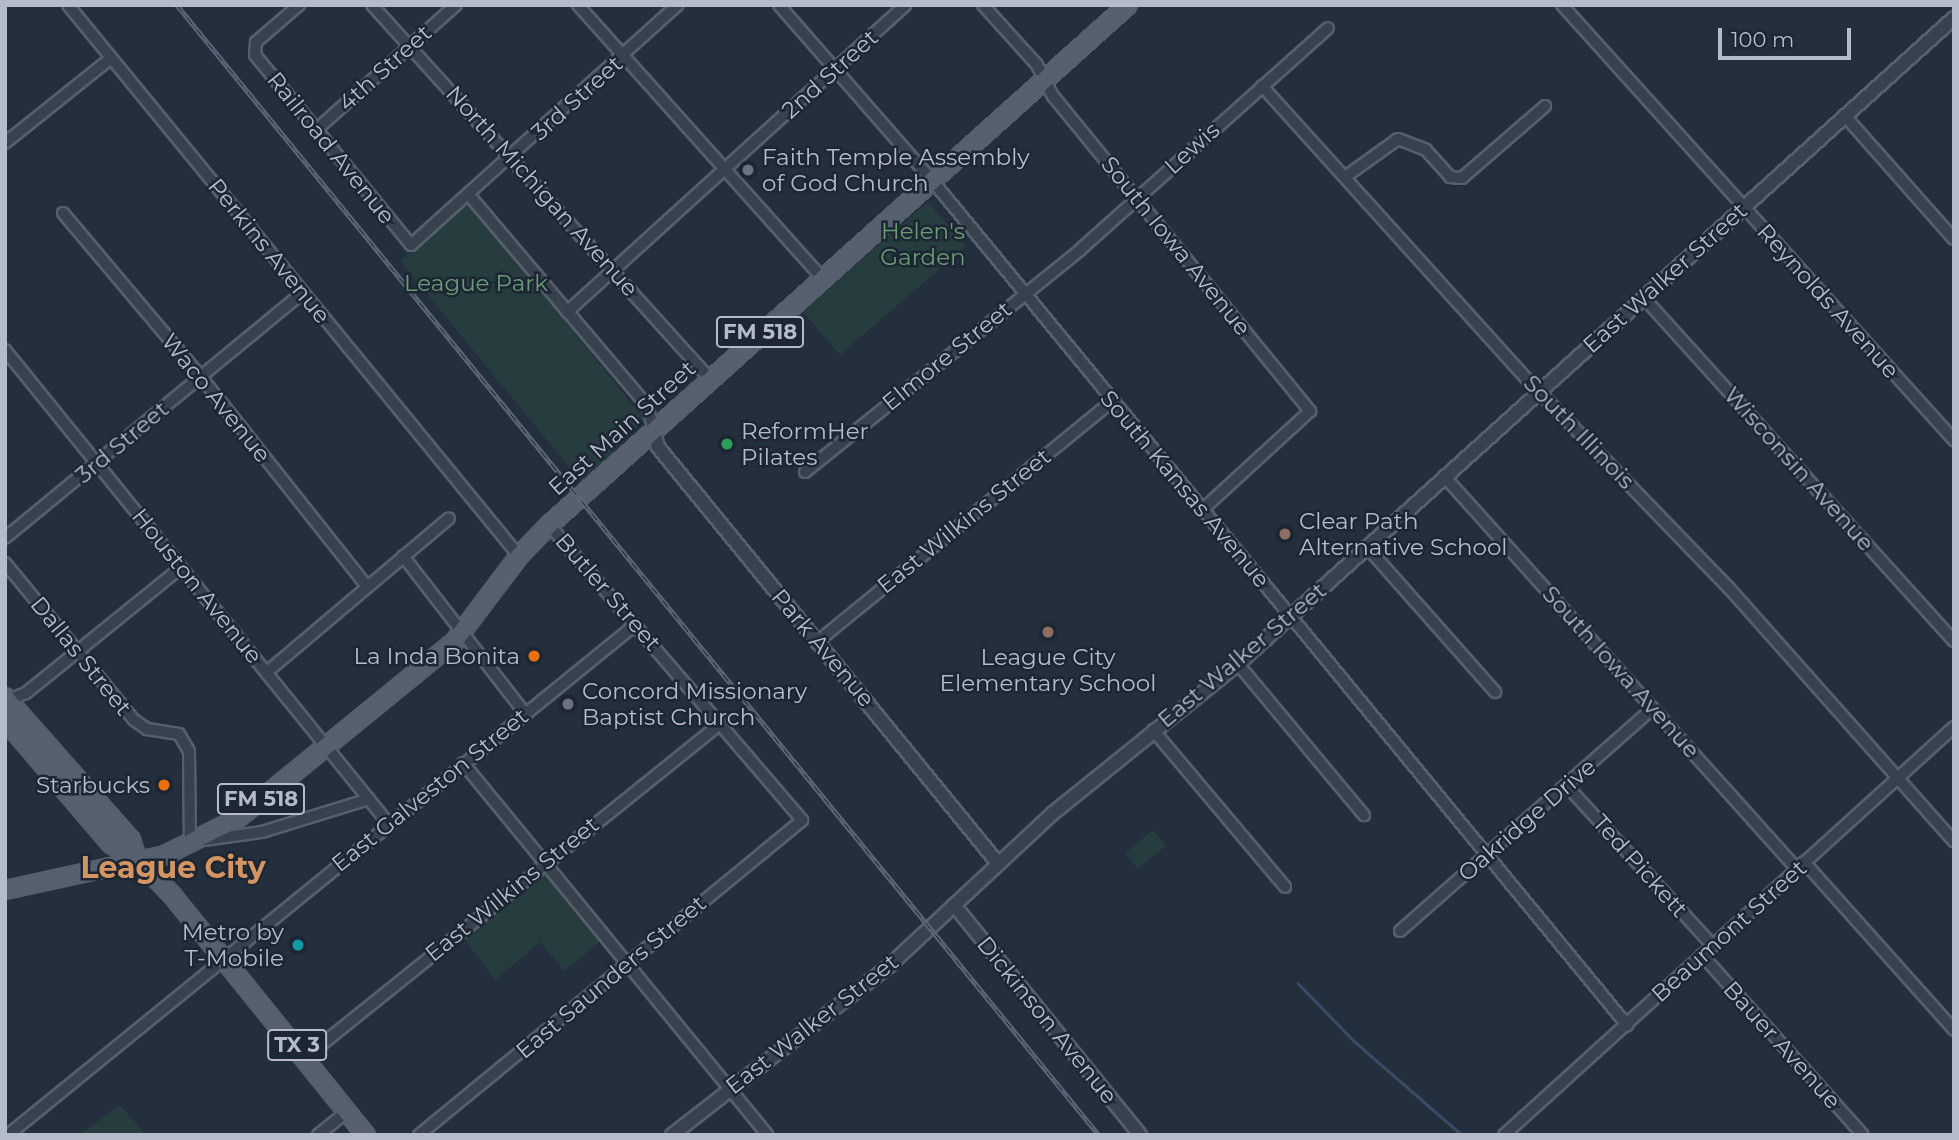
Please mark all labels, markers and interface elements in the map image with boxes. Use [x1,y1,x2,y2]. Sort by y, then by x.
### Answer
scale bar [1721,14,1854,58]
street label: 4th Street [333,19,437,117]
street label: 2nd Street [776,24,884,124]
text: 100 m [1731,27,1794,52]
street label: 3rd Street [526,50,628,146]
street label: Railroad Avenue [261,66,401,230]
street label: North Michigan Avenue [440,80,644,302]
street label: Lewis [1159,116,1225,180]
place label: Faith Temple Assembly of God Church [762,143,1030,197]
street label: South Iowa Avenue [1095,151,1257,341]
marker: Faith Temple Assembly of God Church [740,162,756,178]
street label: Perkins Avenue [202,173,336,329]
street label: East Walker Street [1577,197,1753,359]
park label: Helen's Garden [880,217,966,271]
street label: Reynolds Avenue [1751,218,1905,384]
park label: League Park [404,269,548,297]
street label: Elmore Street [877,295,1017,417]
road number: FM 518 [714,314,806,350]
street label: Waco Avenue [156,328,276,468]
street label: East Main Street [543,355,701,501]
street label: South Illinois [1518,369,1640,495]
street label: Wisconsin Avenue [1718,381,1880,557]
street label: South Kansas Avenue [1094,385,1276,593]
street label: 3rd Street [70,395,174,489]
place label: ReformHer Pilates [741,417,869,471]
marker: ReformHer Pilates [719,436,735,452]
street label: East Wilkins Street [872,443,1056,599]
street label: Houston Avenue [126,503,268,669]
place label: Clear Path Alternative School [1299,507,1507,561]
marker: Clear Path Alternative School [1277,526,1293,542]
street label: Butler Street [549,527,667,657]
street label: East Walker Street [1152,577,1332,733]
street label: South Iowa Avenue [1536,580,1706,764]
street label: Park Avenue [766,583,880,713]
street label: Dallas Street [25,591,137,721]
marker: League City Elementary School [1040,624,1056,640]
place label: La Inda Bonita [353,642,520,670]
place label: League City Elementary School [940,643,1156,697]
marker: La Inda Bonita [526,648,542,664]
place label: Concord Missionary Baptist Church [582,677,807,731]
marker: Concord Missionary Baptist Church [560,696,576,712]
street label: East Galveston Street [326,702,534,878]
street label: Oakridge Drive [1453,753,1601,887]
place label: Starbucks [36,771,150,799]
marker: Starbucks [156,777,172,793]
road number: FM 518 [216,782,306,816]
street label: Ted Pickett [1587,809,1693,923]
street label: East Wilkins Street [420,811,604,967]
district label: League City [80,850,266,886]
street label: Beaumont Street [1646,854,1812,1008]
street label: East Saunders Street [510,889,712,1065]
place label: Metro by T-Mobile [182,918,284,972]
street label: Dickinson Avenue [971,931,1123,1109]
marker: Metro by T-Mobile [290,937,306,953]
street label: East Walker Street [720,948,904,1100]
street label: Bauer Avenue [1717,975,1847,1115]
road number: TX 3 [266,1028,328,1062]

